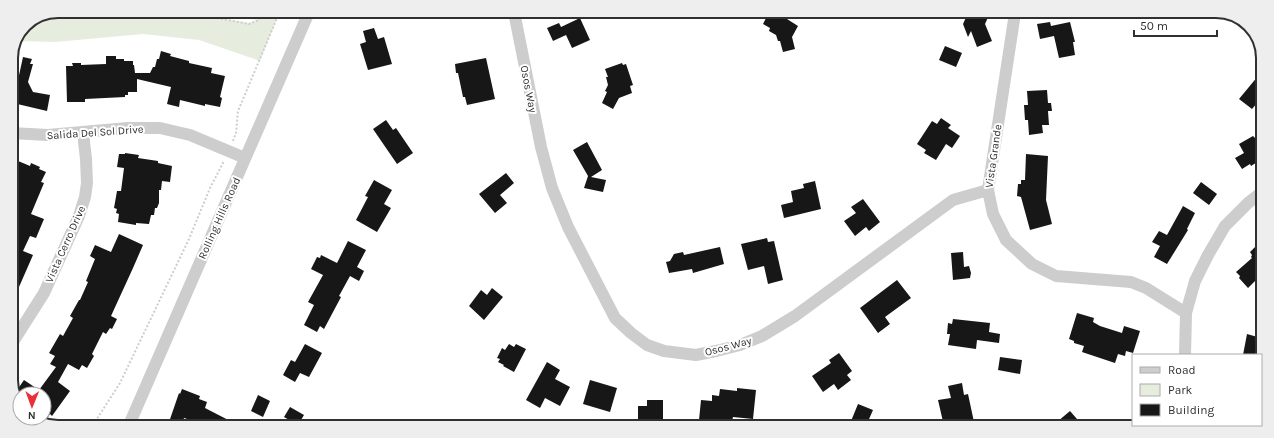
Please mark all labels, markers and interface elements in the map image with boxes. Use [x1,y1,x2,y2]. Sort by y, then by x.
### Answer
scale bar [1134,12,1217,38]
text: 50 m [1140,19,1168,33]
street label: Osos Way [518,64,539,114]
street label: Salida Del Sol Drive [46,123,144,142]
street label: Vista Grande [983,123,1004,189]
street label: Rolling Hills Road [196,175,243,261]
street label: Vista Cerro Drive [43,203,88,285]
street label: Osos Way [703,334,753,359]
legend [1132,354,1262,426]
text: Road [1168,363,1196,377]
text: Park [1168,383,1193,397]
north arrow [12,386,52,426]
text: Building [1168,403,1215,417]
text: N [28,409,36,422]

